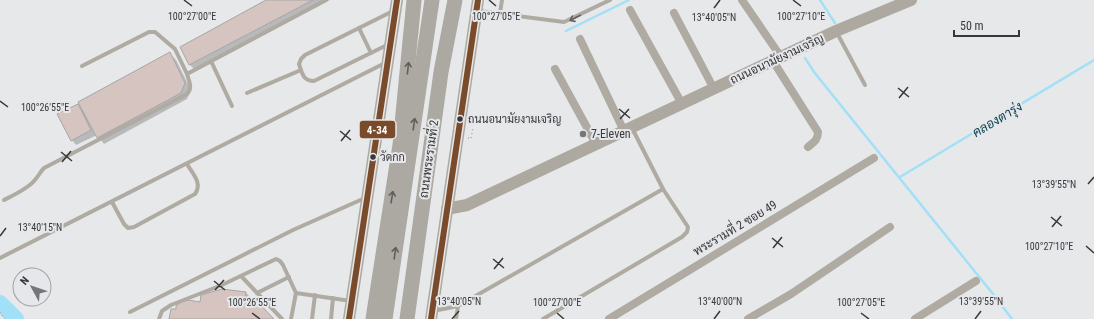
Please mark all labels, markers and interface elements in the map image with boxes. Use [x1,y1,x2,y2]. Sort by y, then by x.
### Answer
text: 100°27'00"E [168,11,216,22]
text: 100°27'05"E [472,11,520,22]
text: 100°27'10"E [777,11,825,22]
text: 13°40'05"N [692,12,736,23]
scale bar [954,12,1019,38]
one-way arrow [570,14,582,22]
text: 50 m [960,19,984,33]
street label: ถนนอนามัยงามเจริญ [728,31,826,87]
one-way arrow [404,62,411,75]
water label: คลองตารุ่ง [970,99,1026,142]
text: 100°26'55"E [21,102,69,113]
place label: ถนนอนามัยงามเจริญ [468,112,561,126]
marker: ถนนอนามัยงามเจริญ [455,114,465,124]
one-way arrow [410,118,418,131]
street label: ถนนพระรามที่ 2 [413,118,441,199]
line badge: 4-34 [359,120,396,139]
text: 4-34 [367,124,388,137]
place label: 7-Eleven [591,127,631,141]
marker: 7-Eleven [578,129,588,139]
place label: วัดกก [380,150,405,164]
marker: วัดกก [368,152,378,162]
text: 13°39'55"N [1032,179,1076,190]
one-way arrow [388,191,396,204]
street label: พระรามที่ 2 ซอย 49 [689,194,779,258]
text: 13°40'15"N [18,222,62,233]
text: 100°27'10"E [1025,241,1073,252]
one-way arrow [391,247,399,260]
north arrow [12,267,52,307]
text: N [18,274,32,288]
text: 13°40'05"N [437,296,481,307]
text: 13°40'00"N [698,296,742,307]
text: 13°39'55"N [959,296,1003,307]
text: 100°26'55"E [228,297,276,308]
text: 100°27'00"E [533,297,581,308]
text: 100°27'05"E [837,297,885,308]

